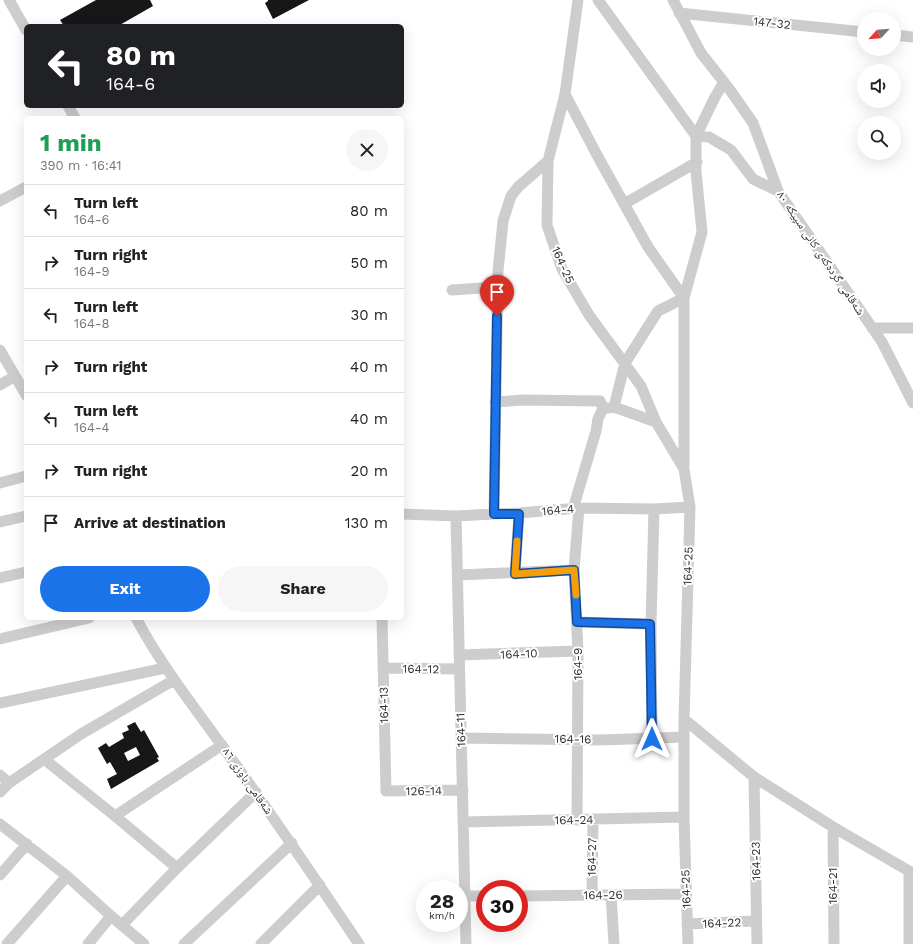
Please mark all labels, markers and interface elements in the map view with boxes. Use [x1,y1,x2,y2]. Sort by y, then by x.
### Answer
north arrow [857,12,901,56]
map controls [857,12,901,160]
street label: 147-32 [753,14,791,32]
text: 80 m [106,39,176,72]
icon: left [40,40,92,92]
button: sound [857,64,901,108]
text: 164-6 [106,73,155,94]
button: search [857,116,901,160]
text: 1 min [40,129,102,157]
button: close [346,129,388,171]
text: 390 m · 16:41 [40,158,122,173]
street label: شەقامی گردەکەی کانی سپیکە ٨٠ [774,188,868,318]
text: Turn left [74,194,138,212]
icon: left [40,200,62,222]
text: 80 m [350,202,388,220]
text: 164-6 [74,212,109,227]
street label: 164-25 [549,244,577,286]
text: Turn right [74,246,147,264]
icon: right [40,252,62,274]
text: 50 m [351,254,388,272]
text: 164-9 [74,264,109,279]
pin [480,275,514,316]
icon: arrive [486,281,508,303]
text: Turn left [74,298,138,316]
icon: left [40,304,62,326]
text: 30 m [351,306,388,324]
text: 164-8 [74,316,110,331]
icon: right [40,356,62,378]
text: Turn right [74,358,147,376]
text: 40 m [350,358,388,376]
text: Turn left [74,402,138,420]
icon: left [40,408,62,430]
text: 40 m [350,410,388,428]
text: 164-4 [74,420,110,435]
icon: right [40,460,62,482]
text: Turn right [74,462,147,480]
text: 20 m [351,462,388,480]
street label: 164-4 [541,502,575,518]
icon: arrive [40,512,62,534]
text: Arrive at destination [74,514,226,532]
text: 130 m [345,514,388,532]
street label: 164-25 [680,546,696,586]
button: Exit [40,566,210,612]
button: Share [218,566,388,612]
street label: 164-10 [500,646,538,662]
street label: 164-9 [571,648,585,680]
street label: 164-12 [403,662,439,676]
street label: 164-13 [377,687,391,723]
street label: 164-11 [453,713,469,747]
position arrow [631,718,673,760]
street label: 164-16 [554,732,592,746]
street label: شەقامی باوزی ٨٦ [220,745,276,817]
street label: 126-14 [406,784,442,798]
street label: 164-24 [554,813,594,827]
street label: 164-27 [585,837,599,876]
street label: 164-23 [749,841,763,881]
street label: 164-21 [826,868,840,904]
street label: 164-25 [678,869,694,909]
speed limit sign: 30 [476,880,528,932]
street label: 164-26 [583,888,623,902]
text: 28 [430,889,454,913]
text: km/h [429,910,455,921]
street label: 164-22 [702,915,742,931]

